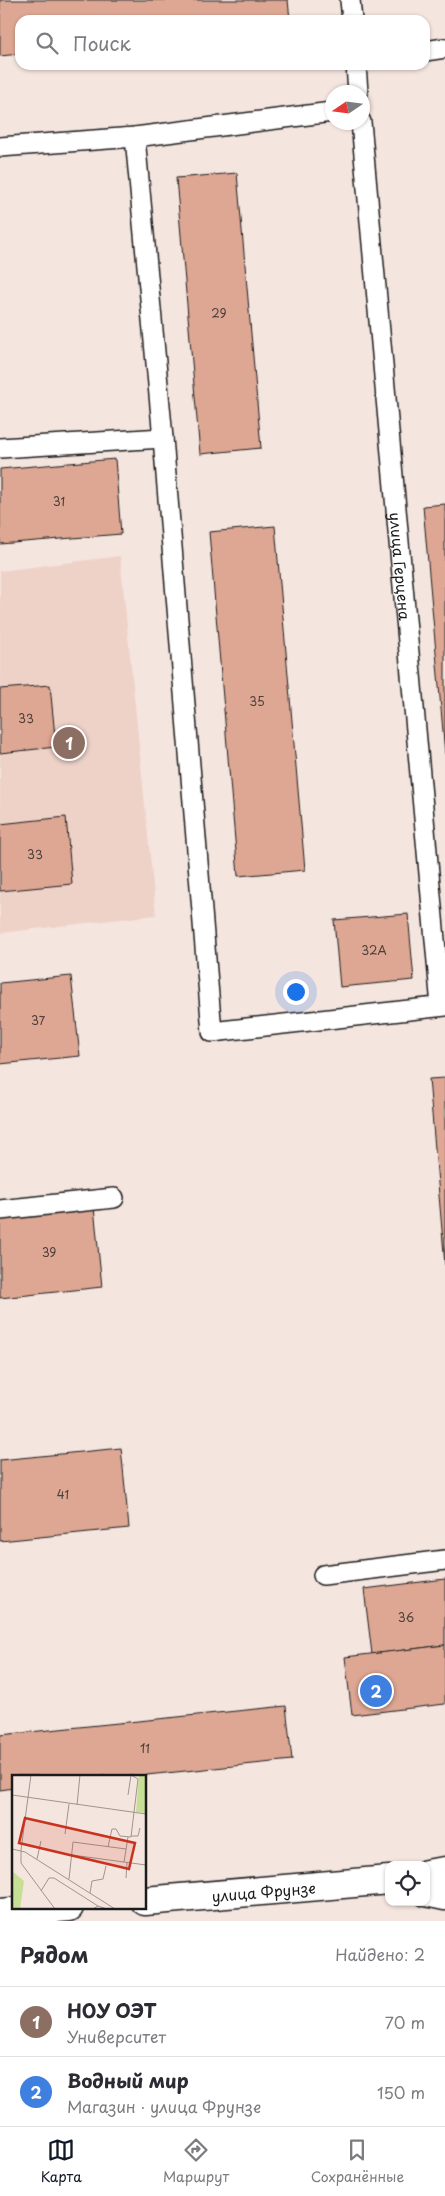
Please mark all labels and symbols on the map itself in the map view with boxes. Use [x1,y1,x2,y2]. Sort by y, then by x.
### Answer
north arrow [325,85,370,130]
house number: 29 [211,304,227,322]
house number: 31 [53,492,65,510]
street label: улица Герцена [385,511,418,622]
house number: 35 [249,692,265,710]
house number: 33 [18,709,34,727]
pin: 1 [53,724,85,762]
house number: 33 [27,845,43,863]
house number: 32А [361,941,387,959]
your location [283,979,309,1005]
house number: 37 [31,1011,46,1029]
house number: 39 [42,1243,56,1261]
house number: 41 [57,1485,69,1503]
house number: 36 [398,1608,414,1626]
pin: 2 [360,1672,392,1710]
house number: 11 [140,1739,150,1757]
inset map [12,1775,146,1908]
street label: улица Фрунзе [211,1875,316,1907]

